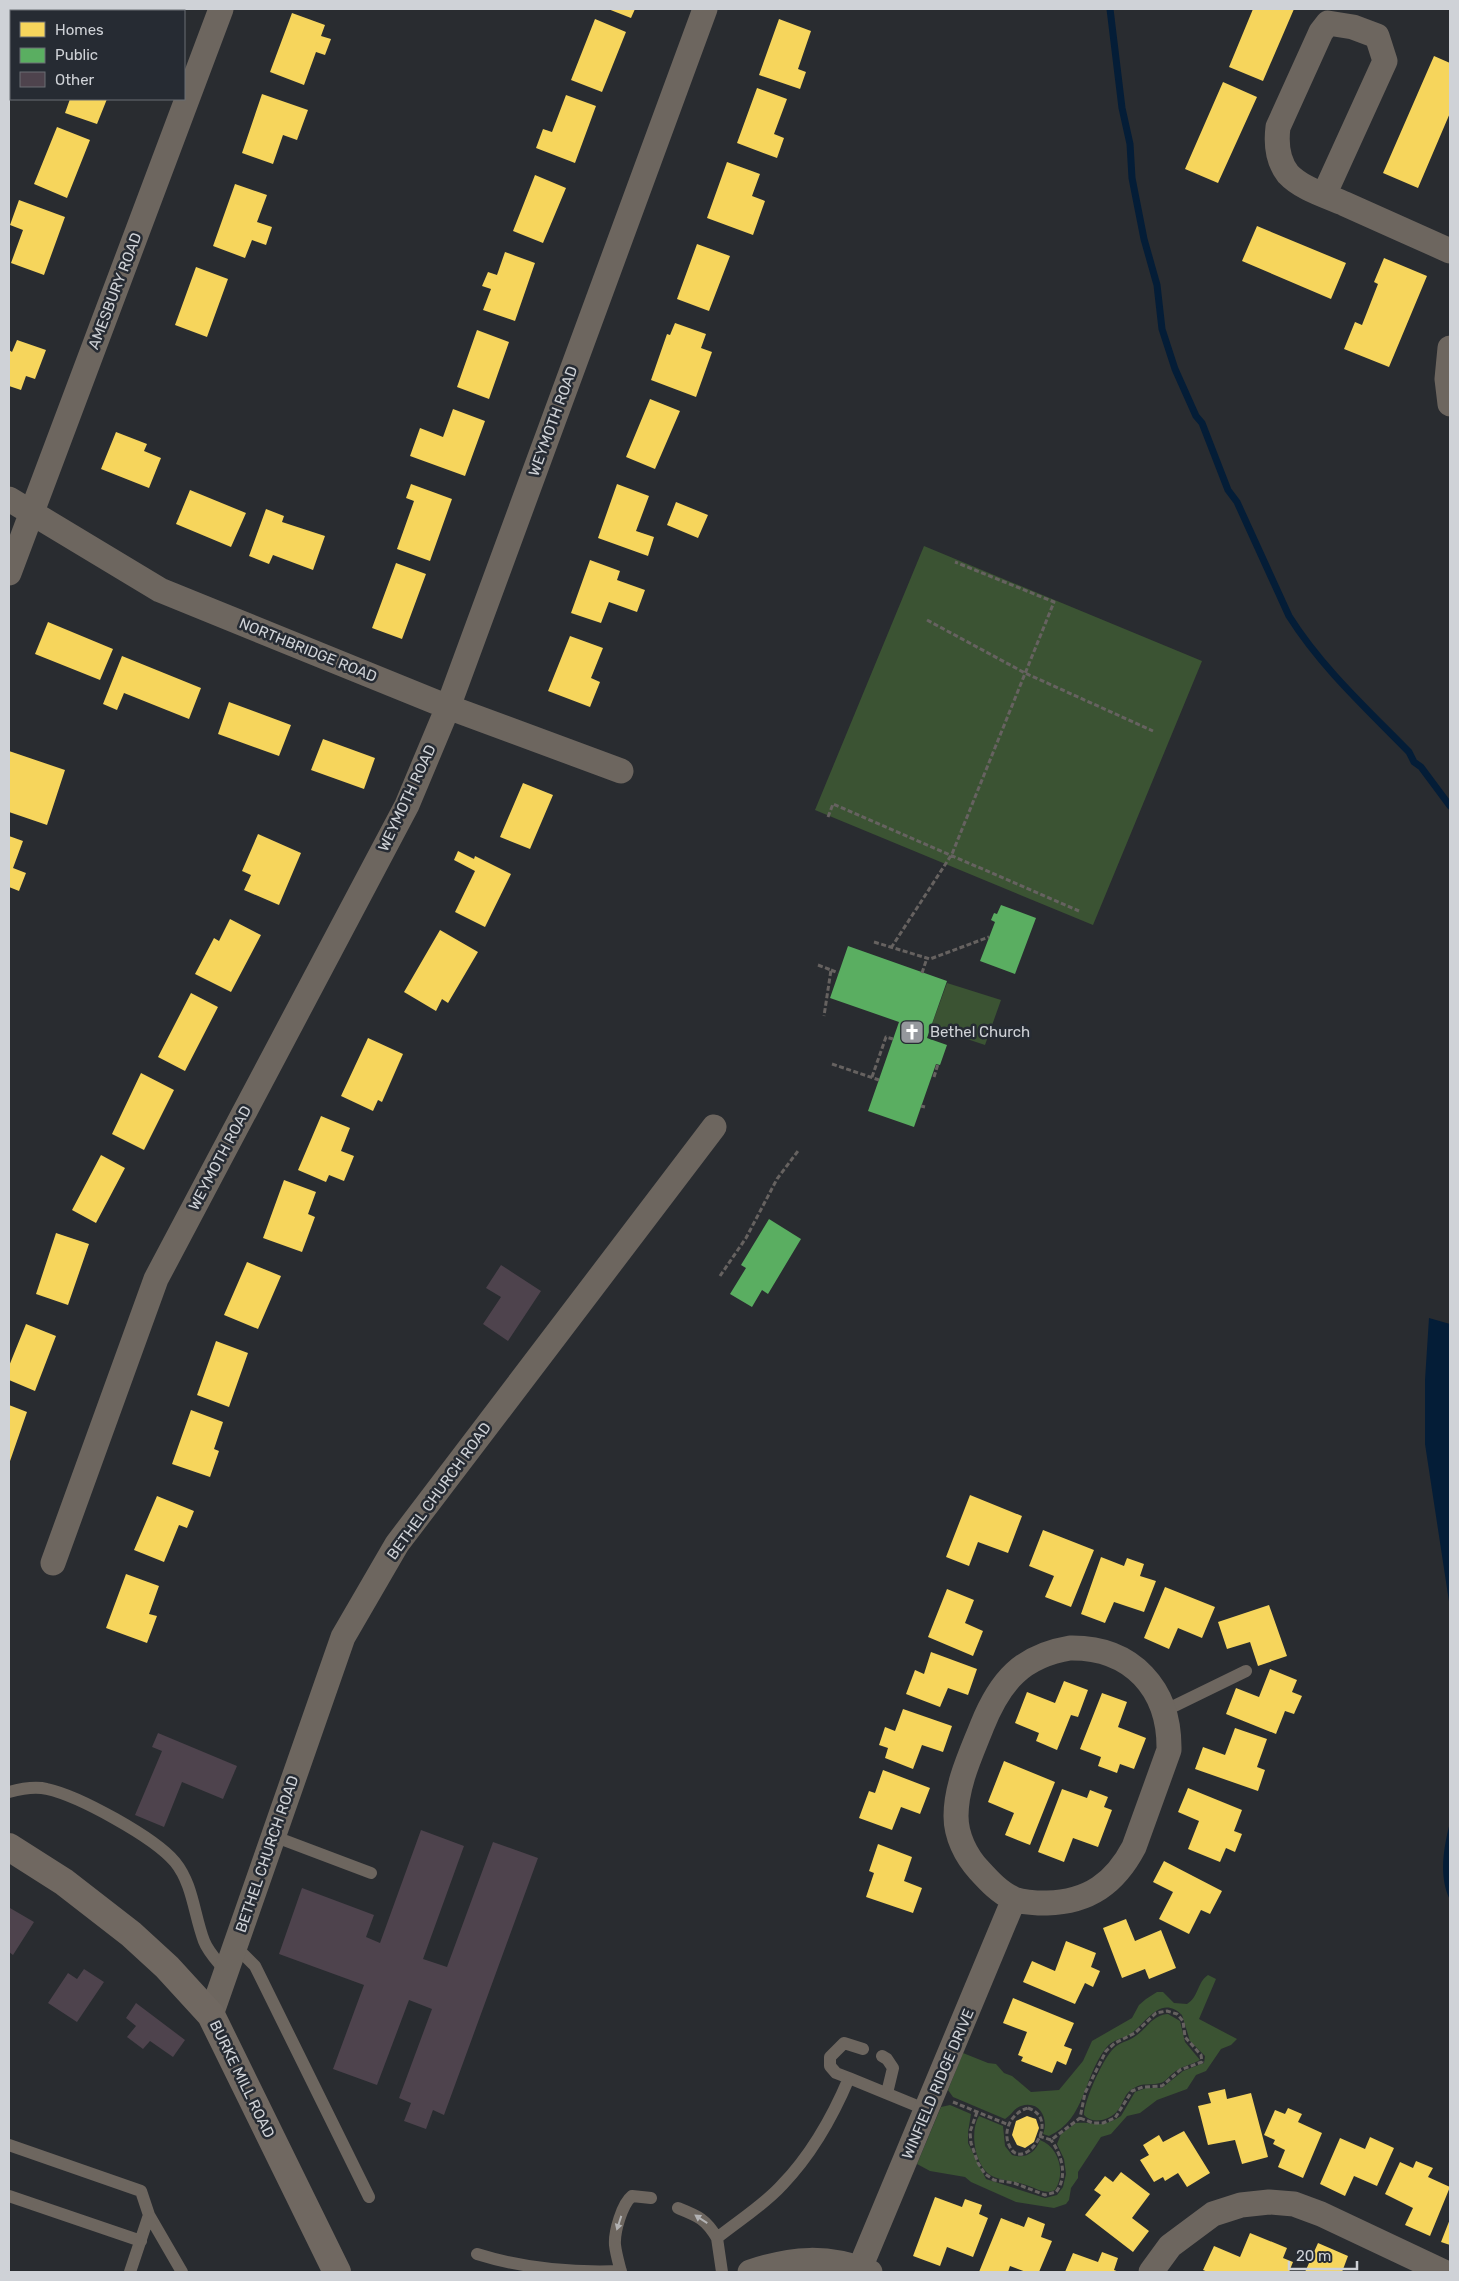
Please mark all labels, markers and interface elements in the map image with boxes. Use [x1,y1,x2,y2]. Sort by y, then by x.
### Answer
legend [10,10,185,100]
text: Homes [55,21,104,39]
text: Public [55,46,98,64]
text: Other [55,71,95,89]
street label: AMESBURY ROAD [84,230,146,352]
street label: WEYMOTH ROAD [525,363,581,479]
street label: NORTHBRIDGE ROAD [236,614,380,686]
street label: WEYMOTH ROAD [374,742,440,854]
church icon: Bethel Church [899,1019,925,1045]
place label: Bethel Church [930,1023,1030,1041]
street label: WEYMOTH ROAD [185,1103,255,1213]
street label: BETHEL CHURCH ROAD [383,1419,495,1563]
street label: BETHEL CHURCH ROAD [232,1773,302,1935]
street label: WINFIELD RIDGE DRIVE [898,2006,978,2162]
street label: BURKE MILL ROAD [206,2017,278,2141]
one-way arrow [694,2214,708,2223]
one-way arrow [615,2216,623,2231]
scale bar [1289,2238,1356,2270]
text: 20 m [1296,2247,1331,2265]

